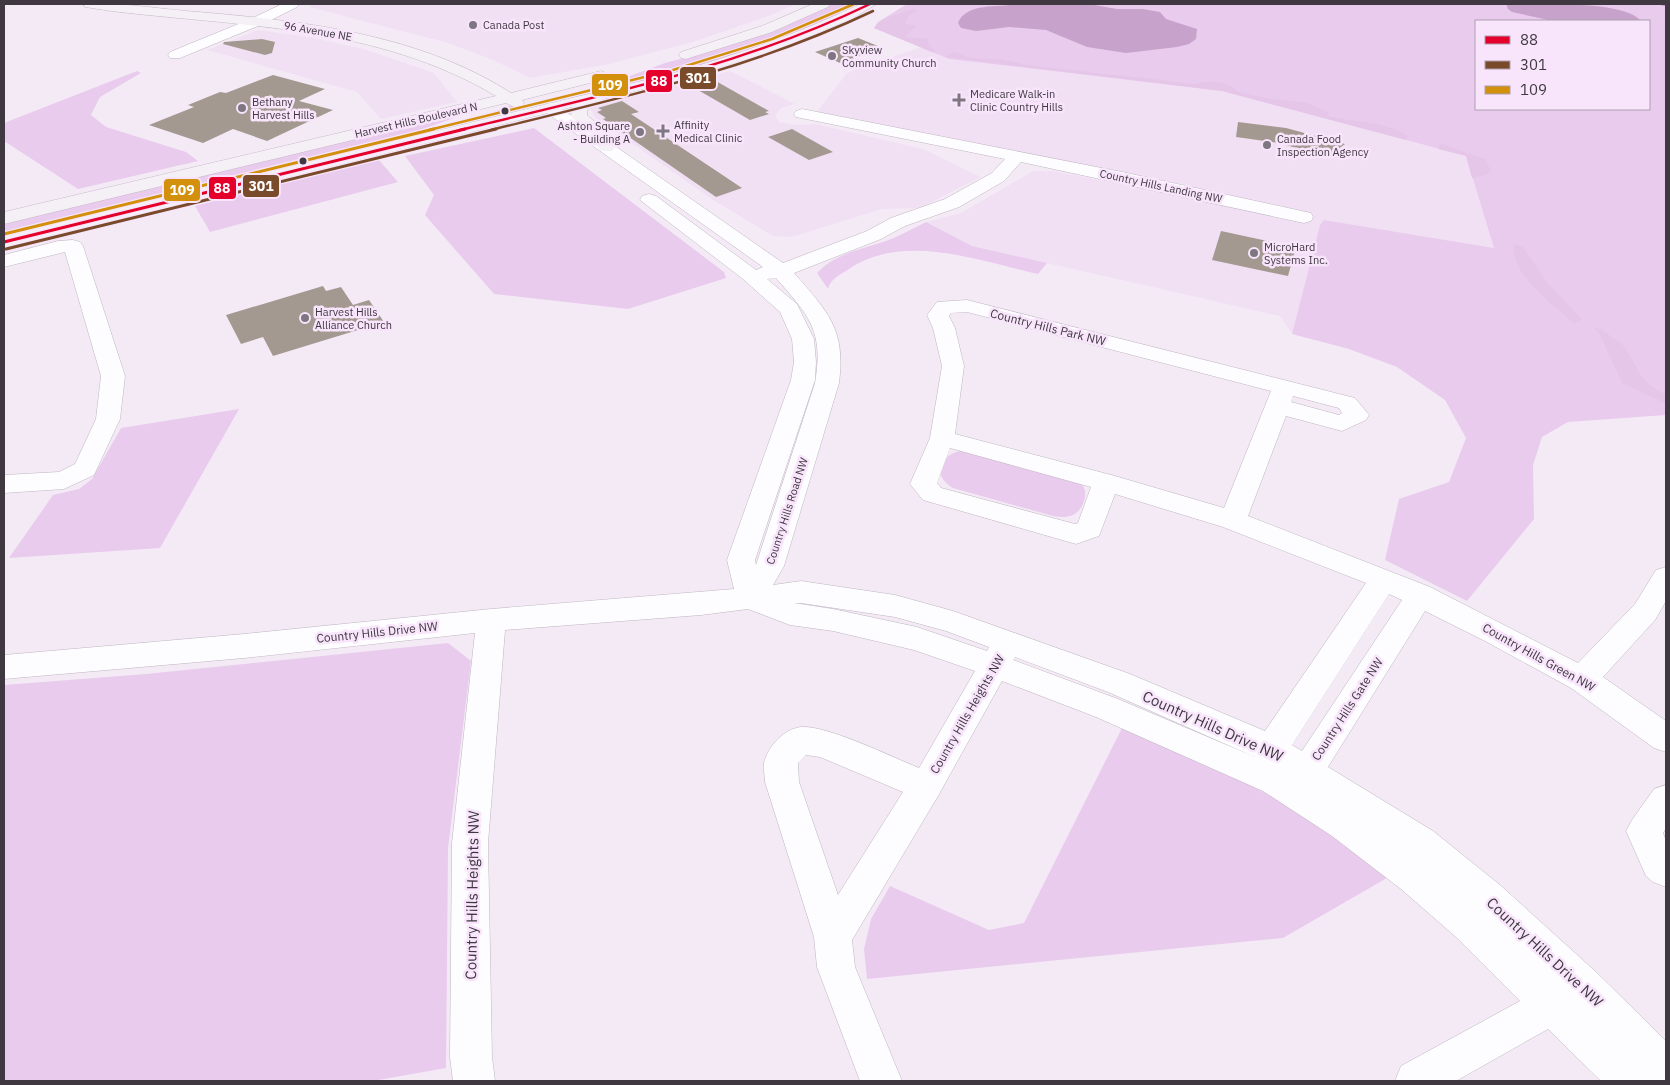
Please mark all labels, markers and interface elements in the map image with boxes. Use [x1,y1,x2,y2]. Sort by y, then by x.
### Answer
street label: 96 Avenue NE [283,18,353,44]
place label: Canada Post [483,18,545,32]
marker: Canada Post [467,19,479,31]
legend [1475,20,1650,110]
text: 88 [1520,30,1538,49]
place label: Skyview Community Church [842,43,936,70]
marker: Skyview Community Church [826,50,838,62]
text: 301 [1520,55,1547,74]
line badge: 301 [679,66,717,90]
line badge: 88 [645,69,673,93]
text: 301 [685,69,711,87]
text: 88 [651,72,667,90]
line badge: 109 [591,73,629,97]
text: 109 [597,76,623,94]
text: 109 [1520,80,1547,99]
place label: Medicare Walk-in Clinic Country Hills [970,87,1063,114]
marker: Medicare Walk-in Clinic Country Hills [952,93,966,107]
place label: Bethany Harvest Hills [252,95,315,122]
street label: Harvest Hills Boulevard N [353,99,479,141]
marker: Bethany Harvest Hills [236,102,248,114]
unlabelled marker [500,106,510,116]
place label: Affinity Medical Clinic [674,118,743,145]
place label: Ashton Square - Building A [558,119,630,146]
marker: Affinity Medical Clinic [656,124,670,138]
marker: Ashton Square - Building A [634,126,646,138]
place label: Canada Food Inspection Agency [1277,132,1369,159]
marker: Canada Food Inspection Agency [1261,139,1273,151]
unlabelled marker [298,156,308,166]
street label: Country Hills Landing NW [1098,166,1224,206]
line badge: 301 [242,174,280,198]
line badge: 88 [208,176,237,200]
text: 301 [248,177,274,195]
line badge: 109 [163,178,201,202]
text: 88 [214,179,230,197]
text: 109 [169,181,195,199]
place label: MicroHard Systems Inc. [1264,240,1328,267]
marker: MicroHard Systems Inc. [1248,247,1260,259]
place label: Harvest Hills Alliance Church [315,305,392,332]
street label: Country Hills Park NW [989,305,1107,349]
marker: Harvest Hills Alliance Church [299,312,311,324]
street label: Country Hills Road NW [763,456,811,566]
street label: Country Hills Drive NW [316,618,439,646]
street label: Country Hills Green NW [1480,620,1598,694]
street label: Country Hills Heights NW [927,651,1007,776]
street label: Country Hills Gate NW [1308,655,1386,763]
street label: Country Hills Drive NW [1140,686,1287,766]
street label: Country Hills Heights NW [461,810,483,980]
street label: Country Hills Drive NW [1483,893,1608,1011]

